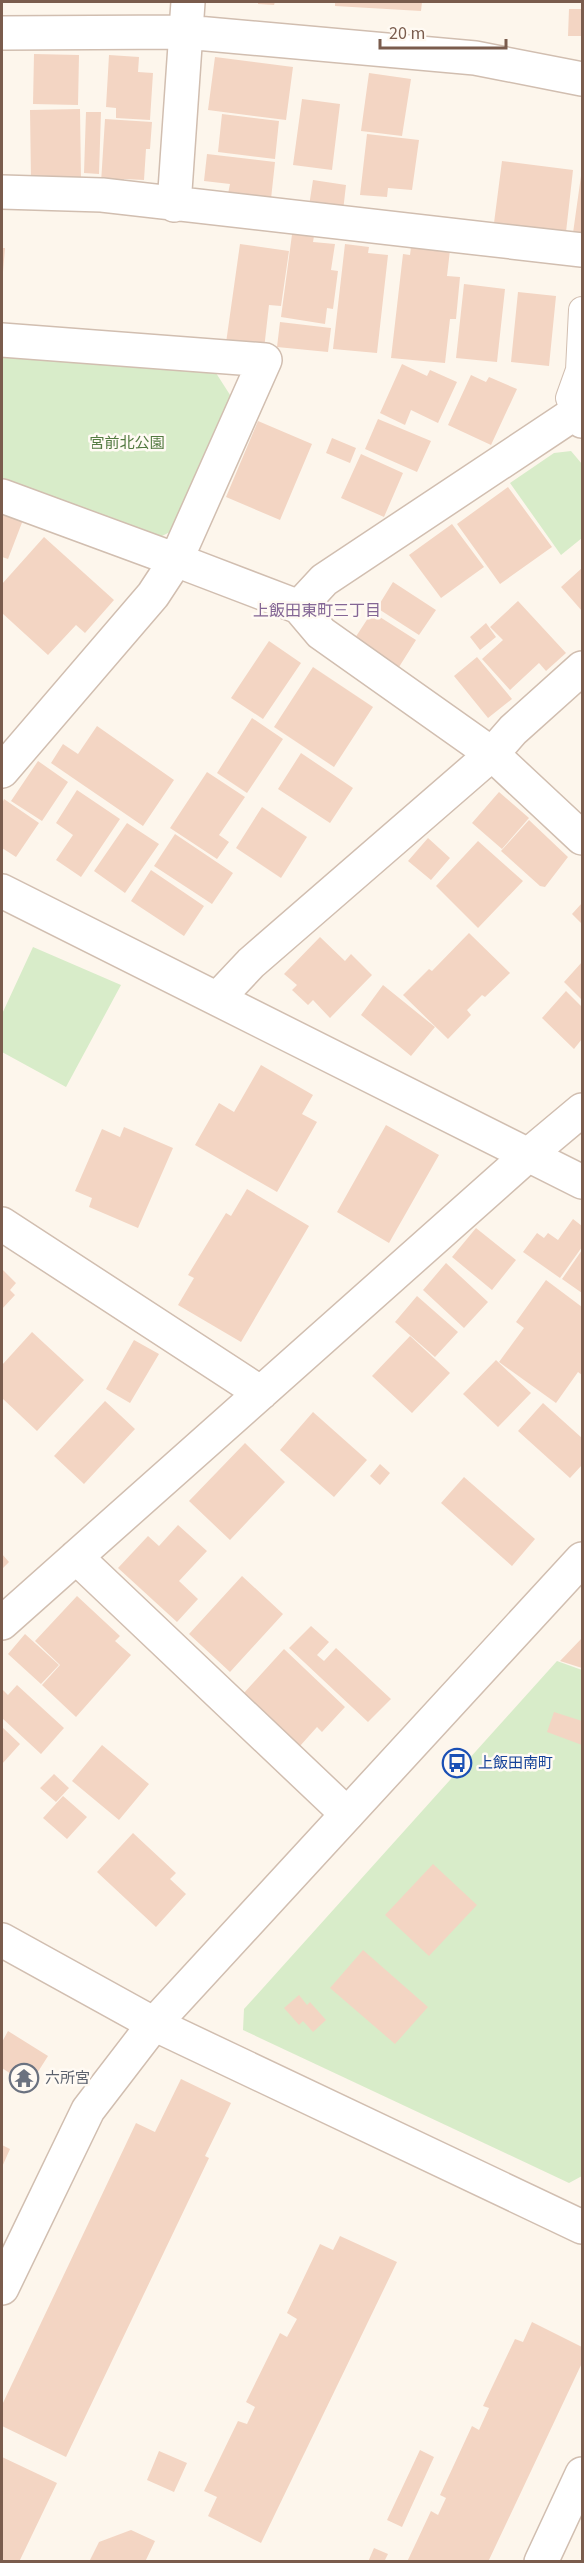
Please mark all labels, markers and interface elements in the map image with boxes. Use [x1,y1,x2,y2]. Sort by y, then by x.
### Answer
scale bar [380,12,506,50]
text: 20 m [389,21,425,46]
park label: 宮前北公園 [89,433,165,454]
district label: 上飯田東町三丁目 [253,600,381,622]
bus stop icon: 上飯田南町 [441,1747,473,1779]
place label: 上飯田南町 [478,1753,553,1774]
temple icon: 六所宮 [8,2062,40,2094]
place label: 六所宮 [45,2068,90,2089]

